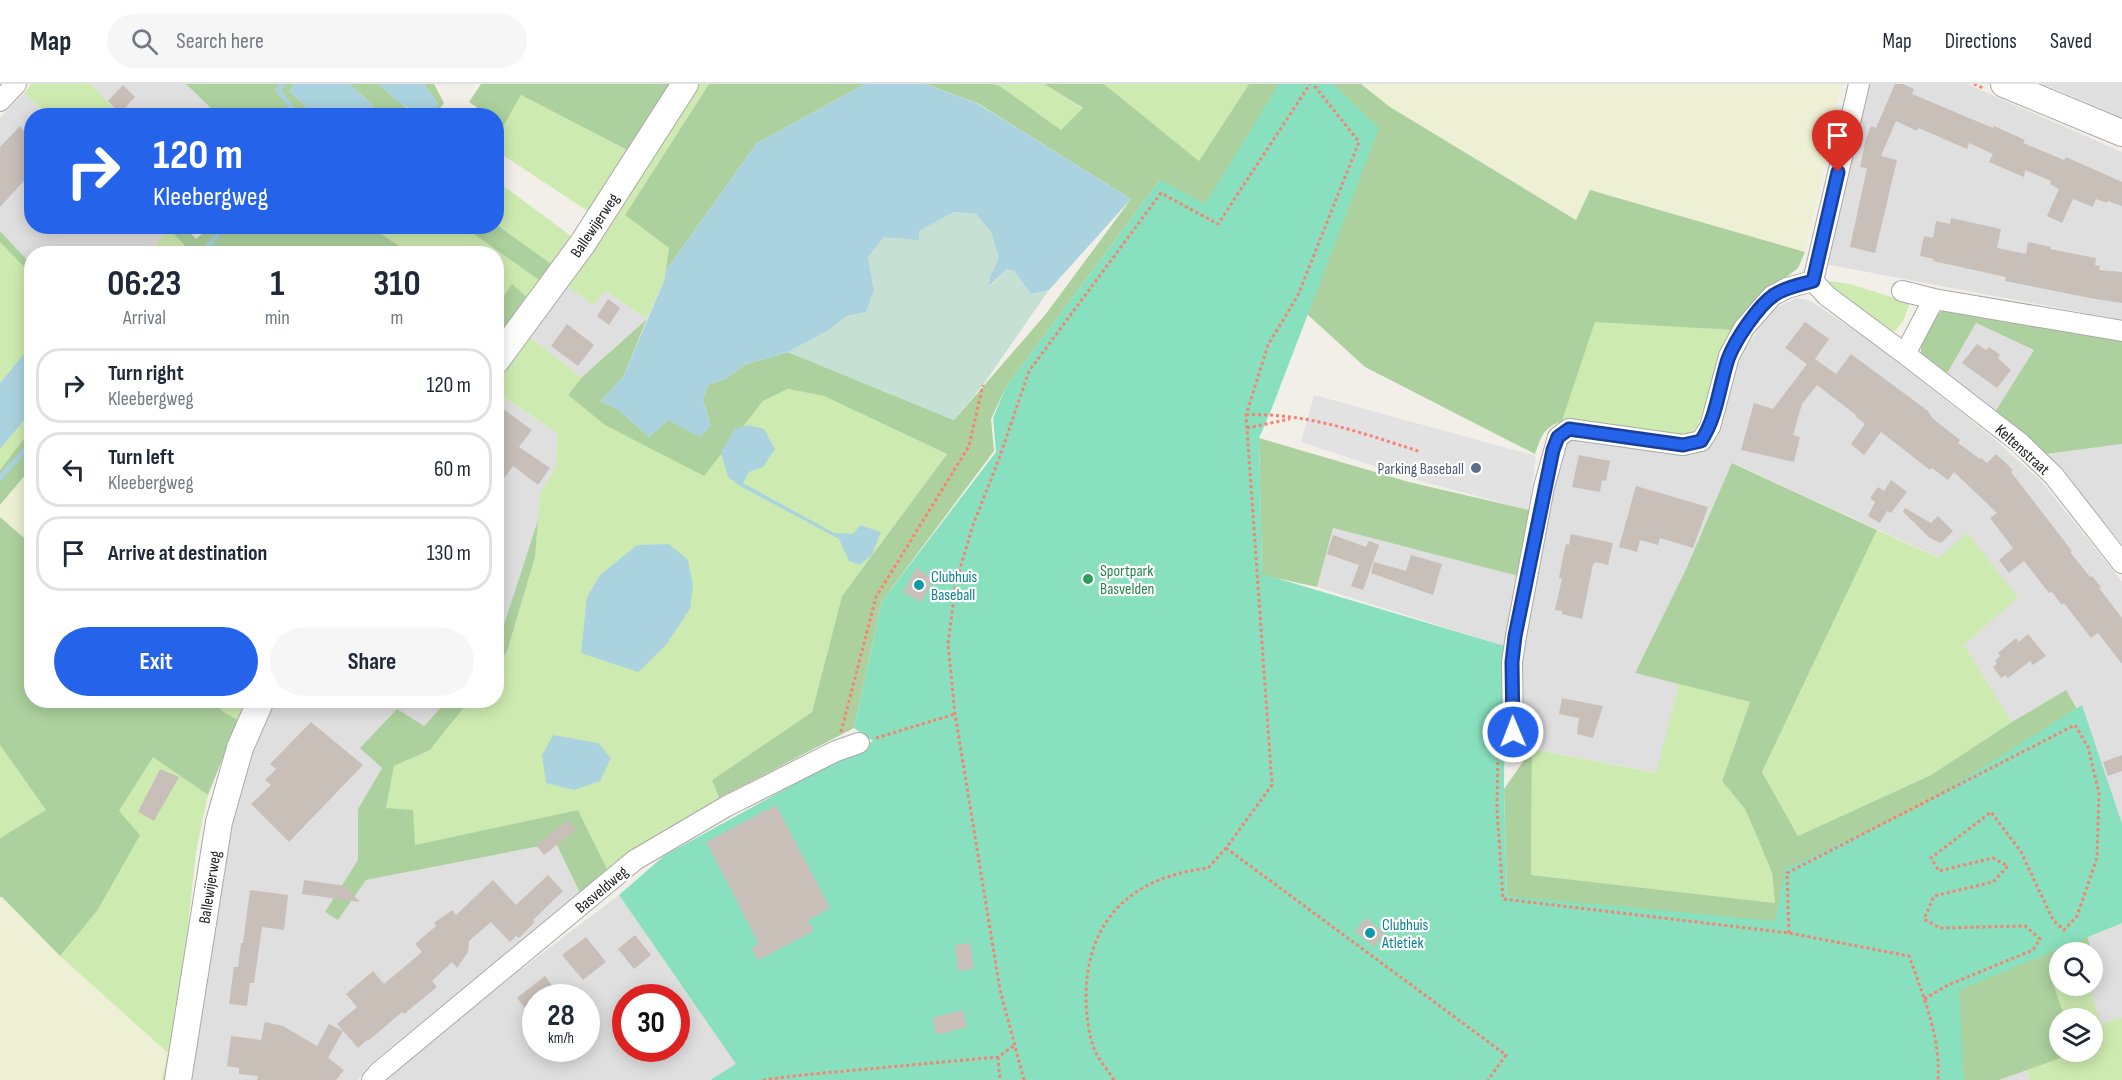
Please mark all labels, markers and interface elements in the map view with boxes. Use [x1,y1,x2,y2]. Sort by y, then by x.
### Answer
search box [107,14,527,68]
text: Map [30,25,71,58]
icon: search [128,25,161,58]
text: Search here [176,28,264,55]
text: Map [1882,29,1912,54]
text: Directions [1945,29,2017,54]
text: Saved [2050,29,2092,54]
pin [1812,110,1863,172]
icon: arrive [1821,119,1854,152]
text: 120 m [153,130,243,181]
icon: right [54,132,132,210]
text: Kleebergweg [153,181,268,213]
street label: Ballewijerweg [567,190,624,262]
text: 06:23 [107,263,181,306]
text: 1 [270,263,284,306]
text: 310 [373,263,421,306]
text: Arrival [123,306,166,330]
text: min [265,306,290,330]
text: m [390,306,403,330]
text: Turn right [108,360,184,387]
icon: right [57,369,90,402]
text: 120 m [427,372,471,399]
text: Kleebergweg [108,387,193,411]
street label: Keltenstraat [1991,421,2053,480]
text: Turn left [108,444,174,471]
icon: left [57,453,90,486]
text: 60 m [434,456,471,483]
place label: Parking Baseball [1378,460,1464,479]
marker: Parking Baseball [1469,461,1483,475]
text: Kleebergweg [108,471,193,495]
icon: arrive [57,537,90,570]
text: Arrive at destination [108,540,267,567]
text: 130 m [427,540,471,567]
place label: Sportpark Basvelden [1100,562,1154,599]
place label: Clubhuis Baseball [931,568,978,605]
marker: Sportpark Basvelden [1081,572,1095,586]
marker: Clubhuis Baseball [912,578,926,592]
button: Exit [54,627,258,696]
button: Share [270,627,474,696]
position arrow [1481,700,1545,764]
street label: Ballewijerweg [195,849,226,925]
street label: Basveldweg [572,863,632,918]
place label: Clubhuis Atletiek [1381,916,1429,953]
marker: Clubhuis Atletiek [1363,926,1377,940]
map controls [2049,942,2103,1062]
button: search [2049,942,2103,996]
speed limit sign: 30 [612,984,690,1062]
text: 28 [547,998,575,1034]
button: layers [2049,1008,2103,1062]
text: km/h [548,1029,574,1048]

